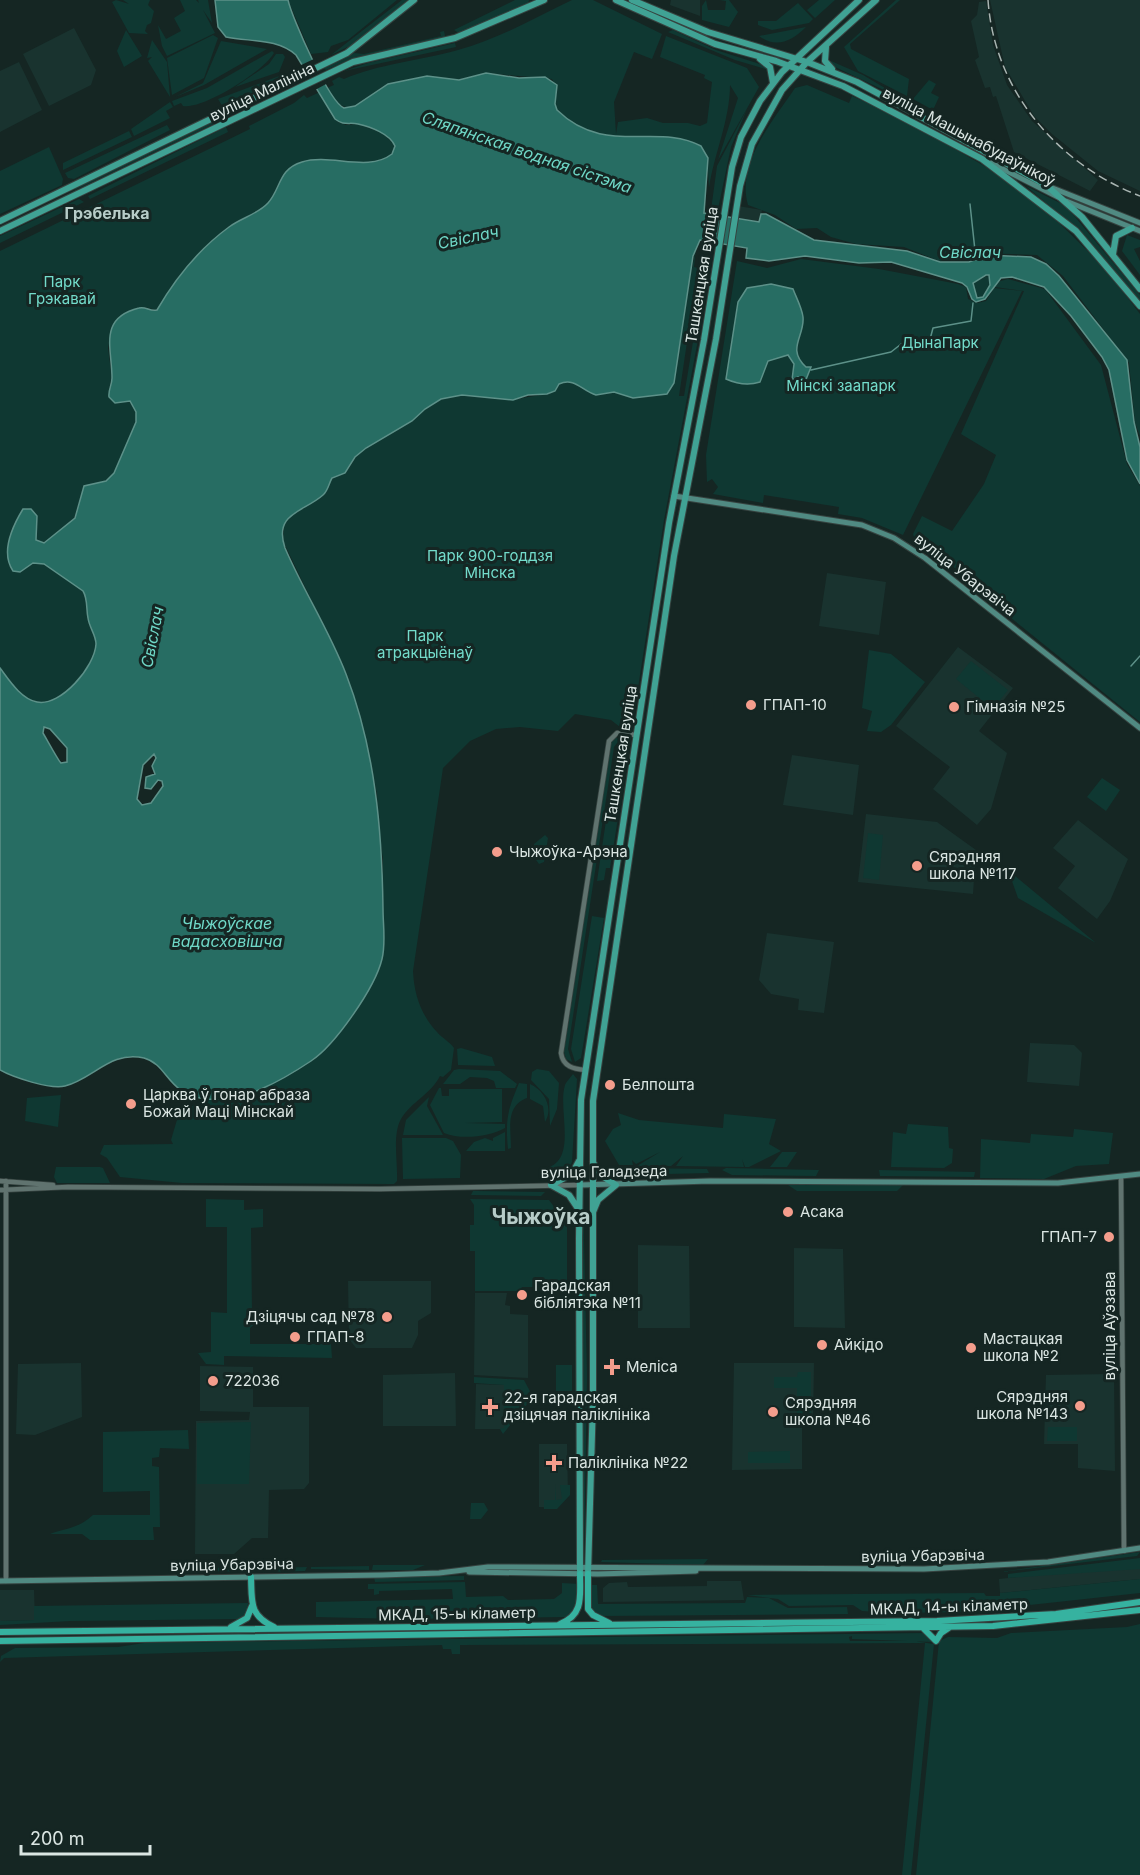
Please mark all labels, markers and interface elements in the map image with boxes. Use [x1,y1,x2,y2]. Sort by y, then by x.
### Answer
street label: вуліца Малініна [206,58,317,125]
street label: вуліца Машынабудаўнікоў [880,83,1059,190]
water label: Сляпянская водная сістэма [419,107,635,197]
district label: Грэбелька [65,203,149,223]
street label: Ташкенцкая вуліца [681,205,722,345]
water label: Свіслач [436,221,500,253]
water label: Свіслач [939,242,1001,262]
park label: Парк Грэкавай [28,272,96,308]
park label: ДынаПарк [901,333,979,352]
park label: Мінскі заапарк [786,376,896,395]
street label: вуліца Убарэвіча [911,529,1020,620]
park label: Парк 900-годдзя Мінска [427,546,553,582]
water label: Свіслач [136,605,168,669]
park label: Парк атракцыёнаў [377,626,473,662]
street label: Ташкенцкая вуліца [600,684,641,824]
place label: ГПАП-10 [763,695,827,714]
place label: Гімназія №25 [966,697,1065,716]
marker: ГПАП-10 [744,698,758,712]
marker: Гімназія №25 [947,700,961,714]
place label: Чыжоўка-Арэна [509,842,628,861]
marker: Чыжоўка-Арэна [490,845,504,859]
place label: Сярэдняя школа №117 [929,847,1016,883]
marker: Сярэдняя школа №117 [910,859,924,873]
water label: Чыжоўскае вадасховішча [172,913,283,951]
place label: Белпошта [622,1075,695,1094]
marker: Белпошта [603,1078,617,1092]
place label: Царква ў гонар абраза Божай Маці Мінскай [143,1085,310,1121]
marker: Царква ў гонар абраза Божай Маці Мінскай [124,1097,138,1111]
street label: вуліца Галадзеда [541,1161,667,1182]
place label: Асака [800,1202,844,1221]
district label: Чыжоўка [491,1204,591,1229]
marker: Асака [781,1205,795,1219]
place label: ГПАП-7 [1041,1227,1097,1246]
marker: ГПАП-7 [1102,1230,1116,1244]
street label: вуліца Аўэзава [1100,1271,1119,1381]
place label: Гарадская бібліятэка №11 [534,1276,641,1312]
marker: Гарадская бібліятэка №11 [515,1288,529,1302]
place label: Дзіцячы сад №78 [246,1307,375,1326]
marker: Дзіцячы сад №78 [380,1310,394,1324]
place label: ГПАП-8 [307,1327,365,1346]
place label: Мастацкая школа №2 [983,1329,1063,1365]
marker: ГПАП-8 [288,1330,302,1344]
place label: Айкідо [834,1335,883,1354]
marker: Айкідо [815,1338,829,1352]
marker: Мастацкая школа №2 [964,1341,978,1355]
place label: Меліса [626,1357,678,1376]
marker: Меліса [603,1358,621,1376]
place label: 722036 [225,1371,280,1390]
marker: 722036 [206,1374,220,1388]
place label: Сярэдняя школа №143 [976,1387,1068,1423]
place label: 22-я гарадская дзіцячая паліклініка [504,1388,650,1424]
place label: Сярэдняя школа №46 [785,1393,871,1429]
marker: 22-я гарадская дзіцячая паліклініка [481,1398,499,1416]
marker: Сярэдняя школа №143 [1073,1399,1087,1413]
marker: Сярэдняя школа №46 [766,1405,780,1419]
place label: Паліклініка №22 [568,1453,688,1472]
marker: Паліклініка №22 [545,1454,563,1472]
street label: вуліца Убарэвіча [861,1545,985,1566]
street label: вуліца Убарэвіча [170,1554,294,1575]
street label: МКАД, 14-ы кіламетр [870,1594,1028,1619]
street label: МКАД, 15-ы кіламетр [378,1603,536,1624]
scale bar [21,1818,150,1856]
text: 200 m [30,1828,85,1849]

